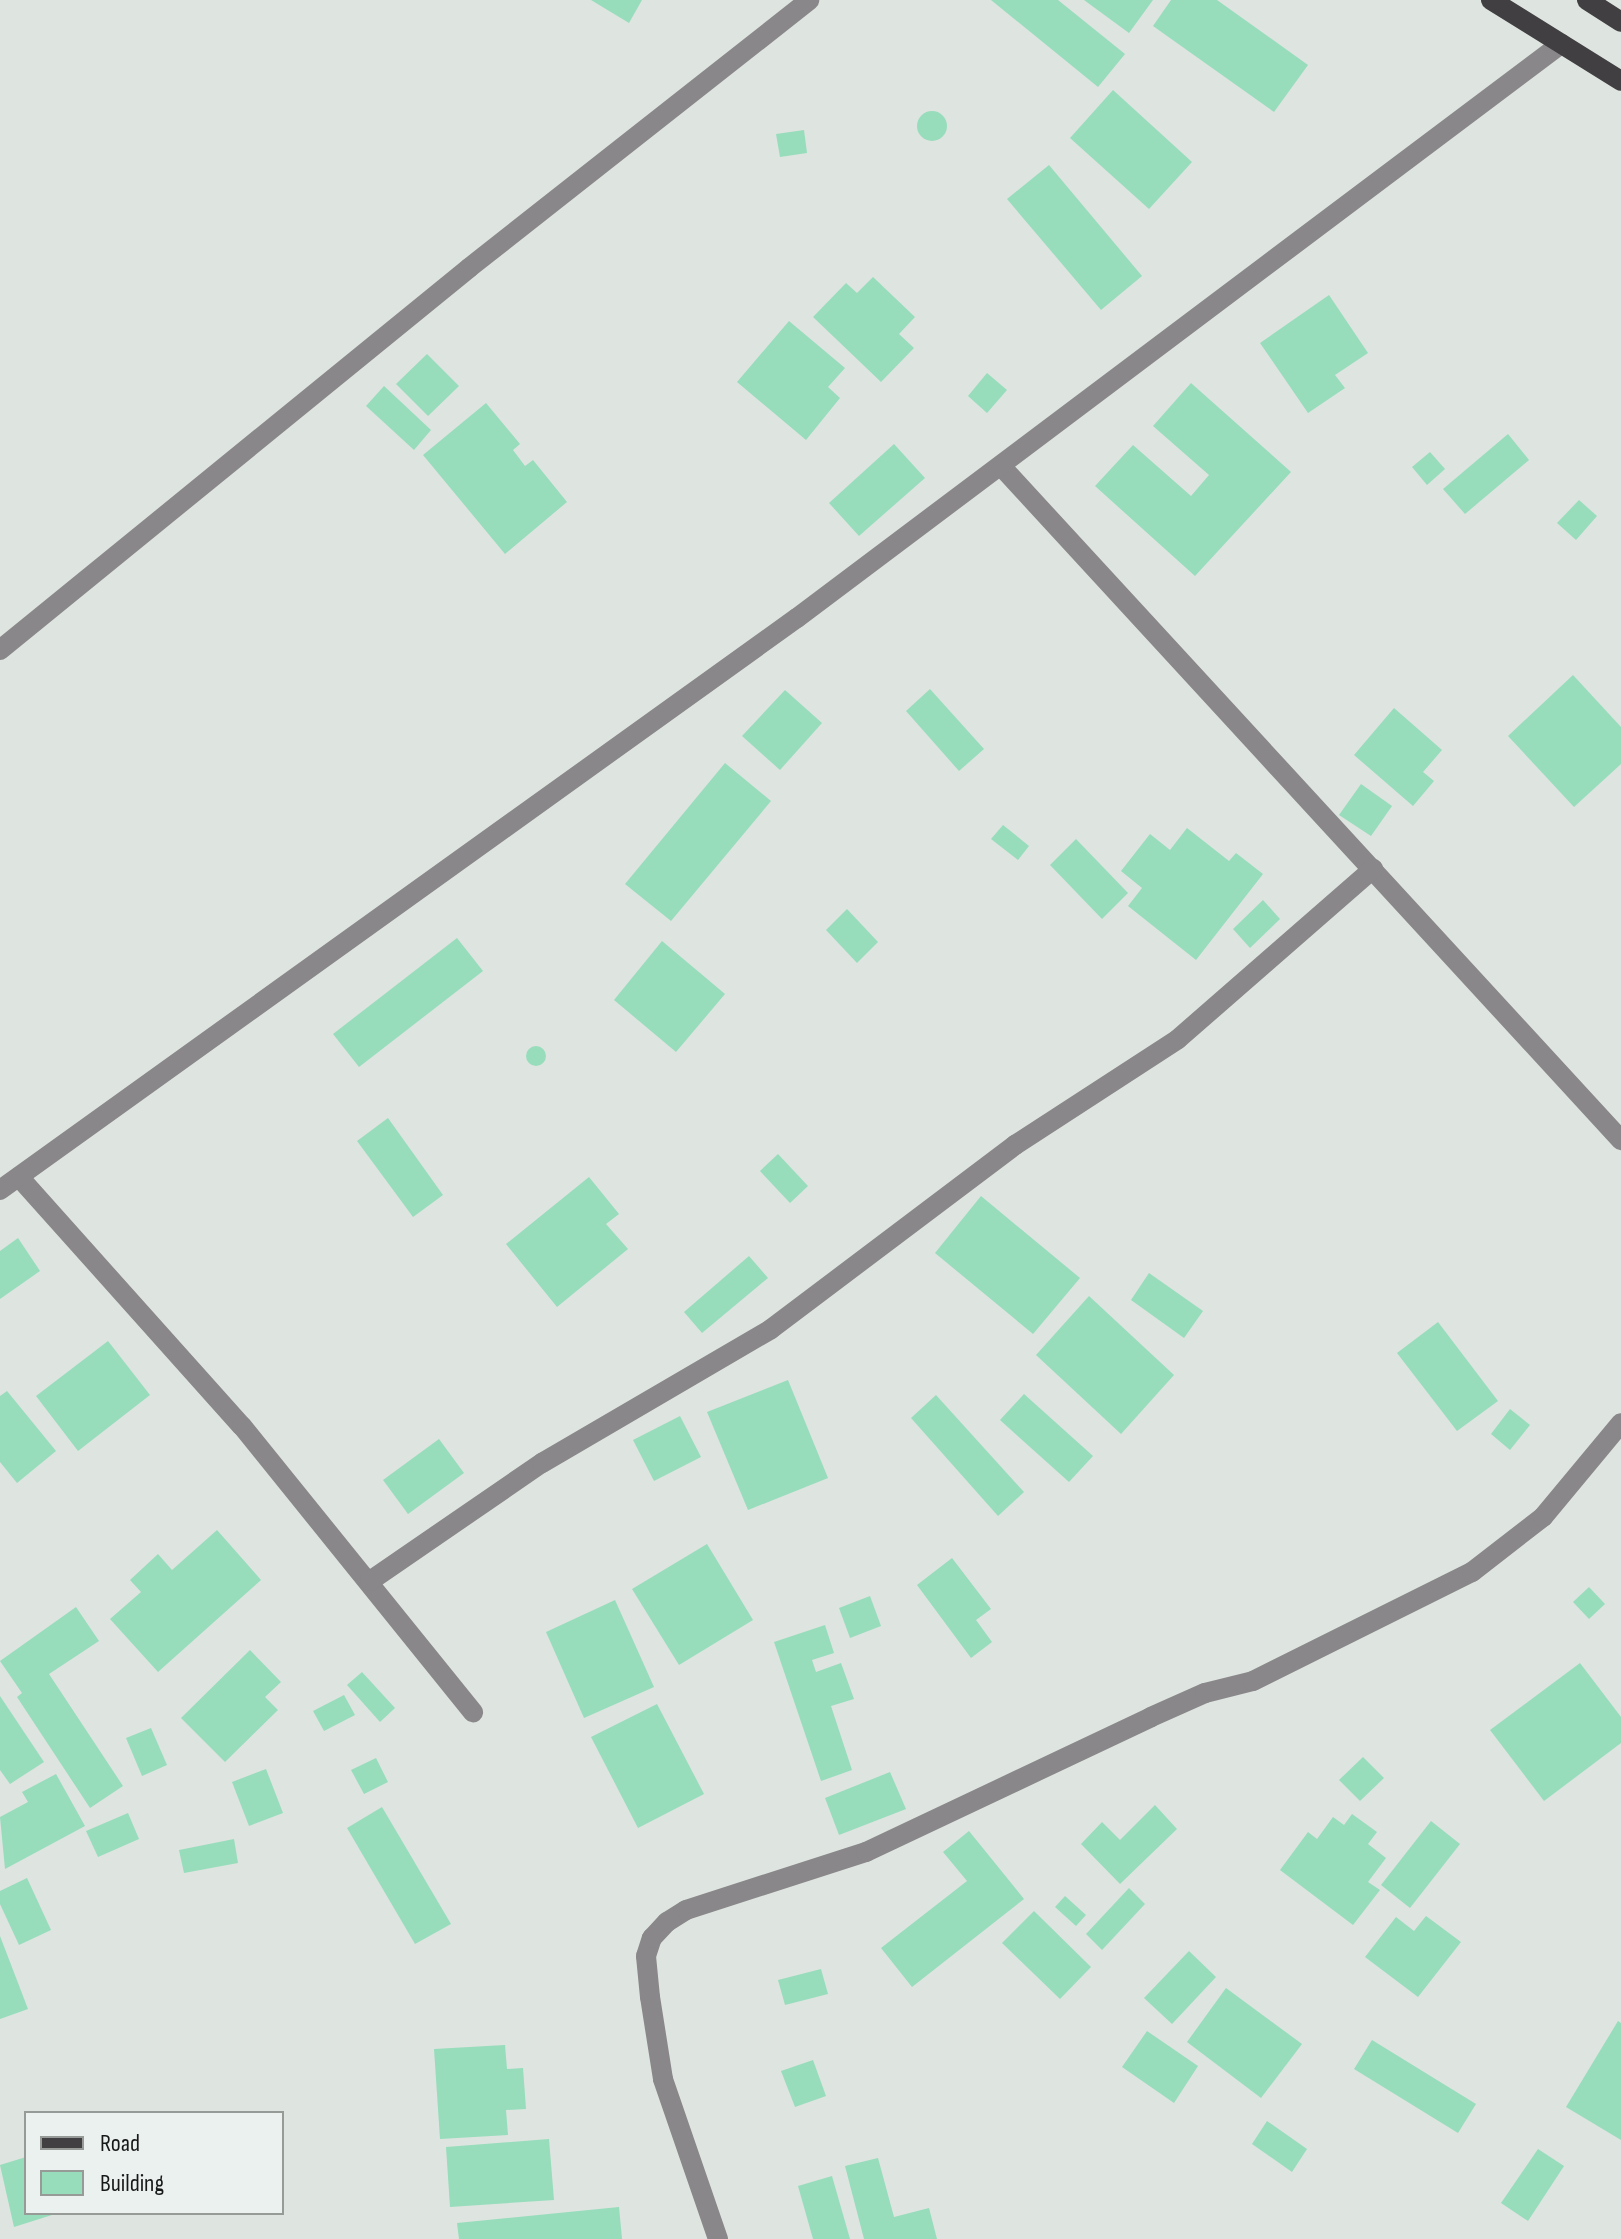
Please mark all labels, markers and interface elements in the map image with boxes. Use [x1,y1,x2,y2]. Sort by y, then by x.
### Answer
legend [24,2111,284,2215]
text: Road [100,2129,140,2158]
text: Building [100,2169,164,2198]

